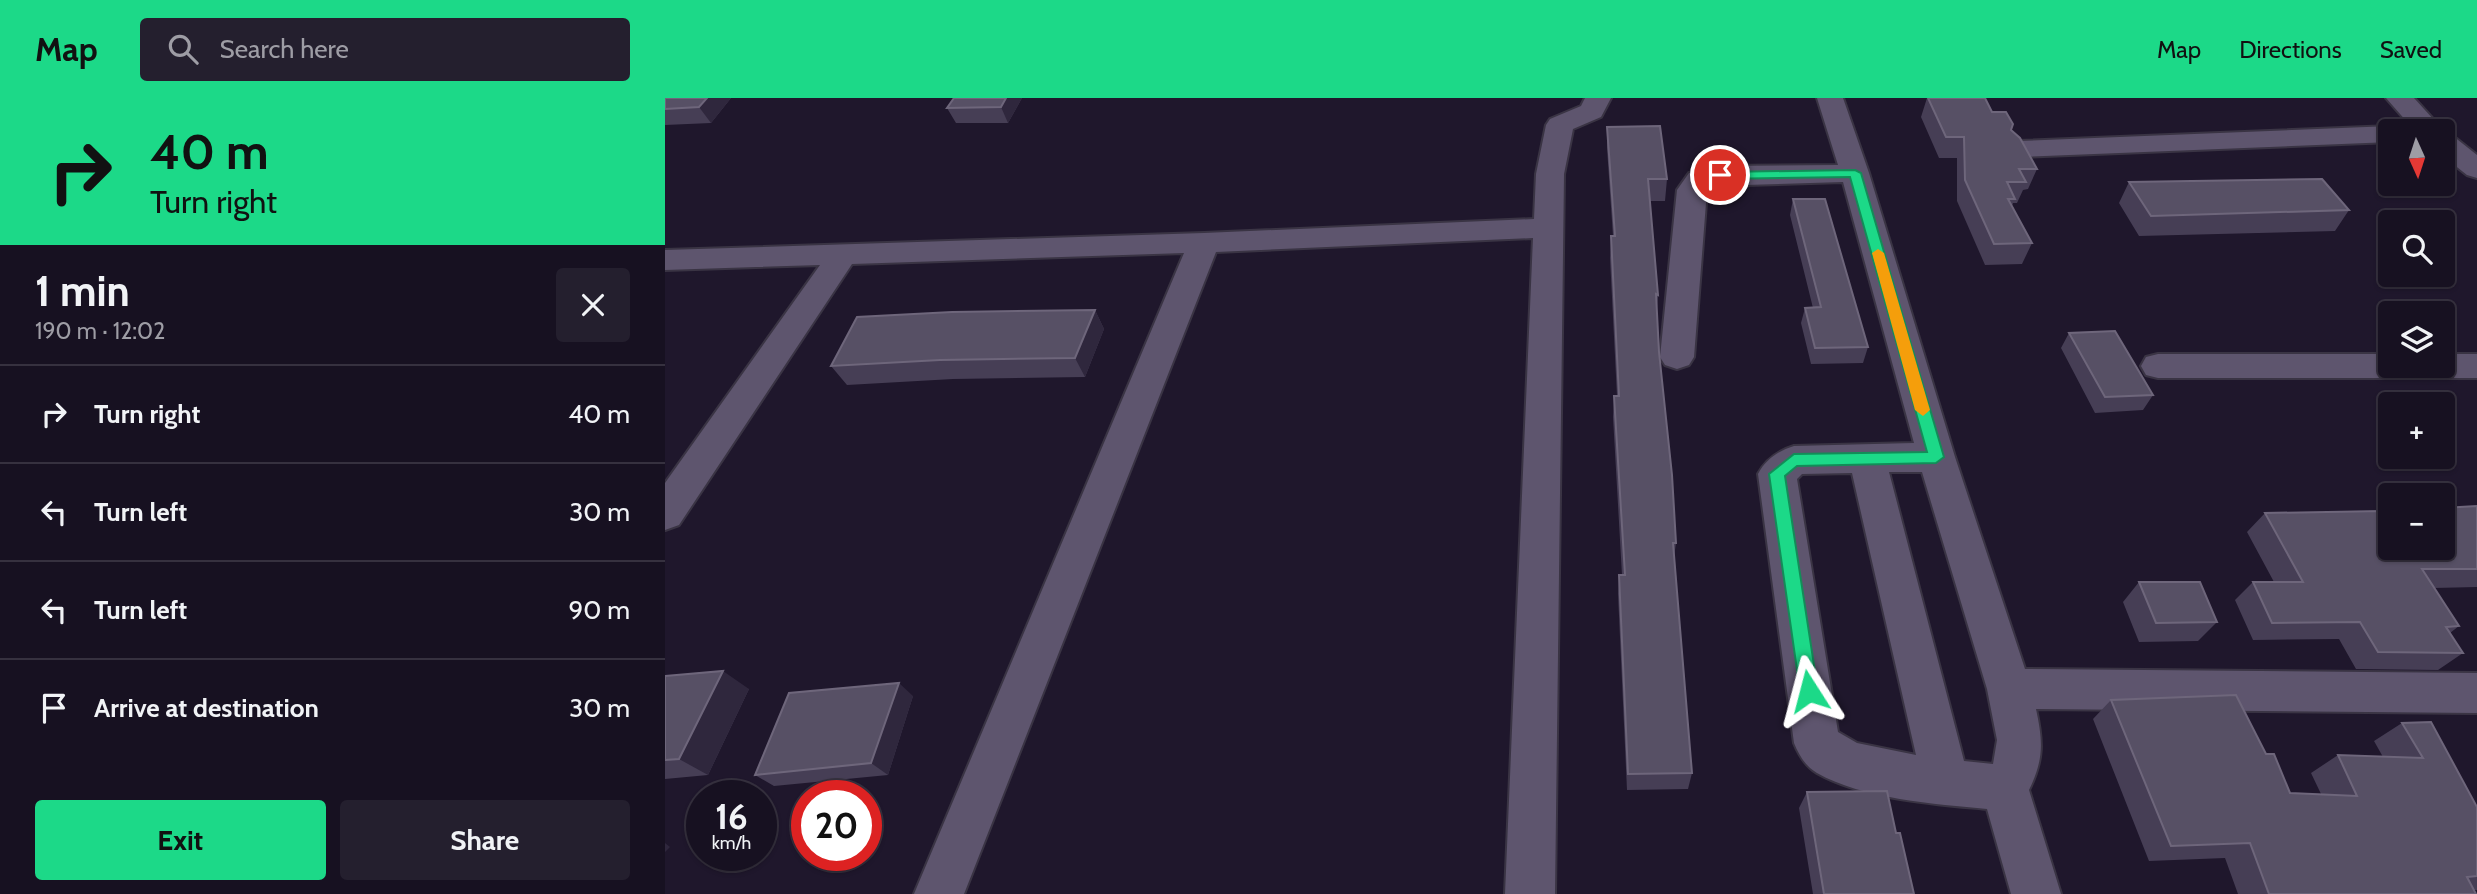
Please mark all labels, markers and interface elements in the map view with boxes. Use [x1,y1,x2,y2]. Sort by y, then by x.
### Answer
search box [140,18,630,81]
text: Map [35,29,98,69]
icon: search [164,30,202,68]
text: Search here [220,33,349,65]
text: Map [2157,35,2201,64]
text: Directions [2239,35,2342,64]
text: Saved [2380,35,2442,64]
north arrow [2378,119,2455,196]
map controls [2378,119,2455,560]
text: 40 m [150,122,269,181]
icon: right [35,126,126,217]
pin [1690,145,1750,205]
icon: arrive [1701,156,1739,194]
text: Turn right [150,182,277,221]
button: search [2378,210,2455,287]
text: 1 min [35,265,130,317]
button: close [556,268,630,342]
button: layers [2378,301,2455,378]
text: 190 m · 12:02 [35,317,165,345]
button: + [2378,392,2455,469]
icon: right [35,395,73,433]
text: Turn right [94,398,200,430]
text: 40 m [568,398,630,430]
button: − [2378,483,2455,560]
icon: left [35,493,73,531]
text: Turn left [94,496,187,528]
text: 30 m [569,496,630,528]
icon: left [35,591,73,629]
text: Turn left [94,594,187,626]
text: 90 m [568,594,630,626]
position arrow [1772,654,1846,728]
icon: arrive [35,689,73,727]
text: Arrive at destination [94,692,319,724]
text: 30 m [569,692,630,724]
speed limit sign: 20 [791,780,882,871]
text: 16 [715,795,748,838]
button: Exit [35,800,326,880]
button: Share [340,800,630,880]
text: km/h [712,832,751,854]

